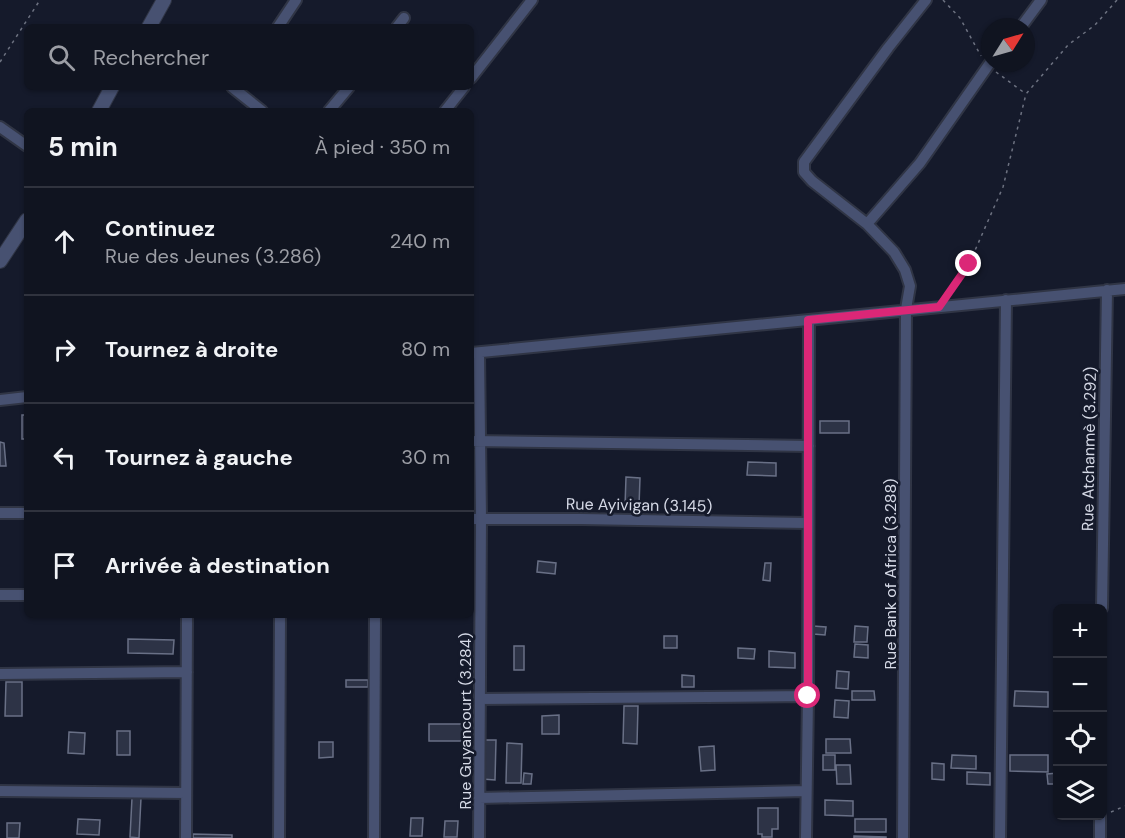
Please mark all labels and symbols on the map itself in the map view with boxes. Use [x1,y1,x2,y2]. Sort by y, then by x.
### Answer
north arrow [981,18,1035,72]
route end [955,250,981,276]
street label: Rue Atchanmè (3.292) [1077,367,1101,531]
street label: Rue Bank of Africa (3.288) [880,478,901,670]
street label: Rue Ayivigan (3.145) [566,493,712,517]
street label: Rue Guyancourt (3.284) [455,633,476,809]
route start [794,682,820,708]

